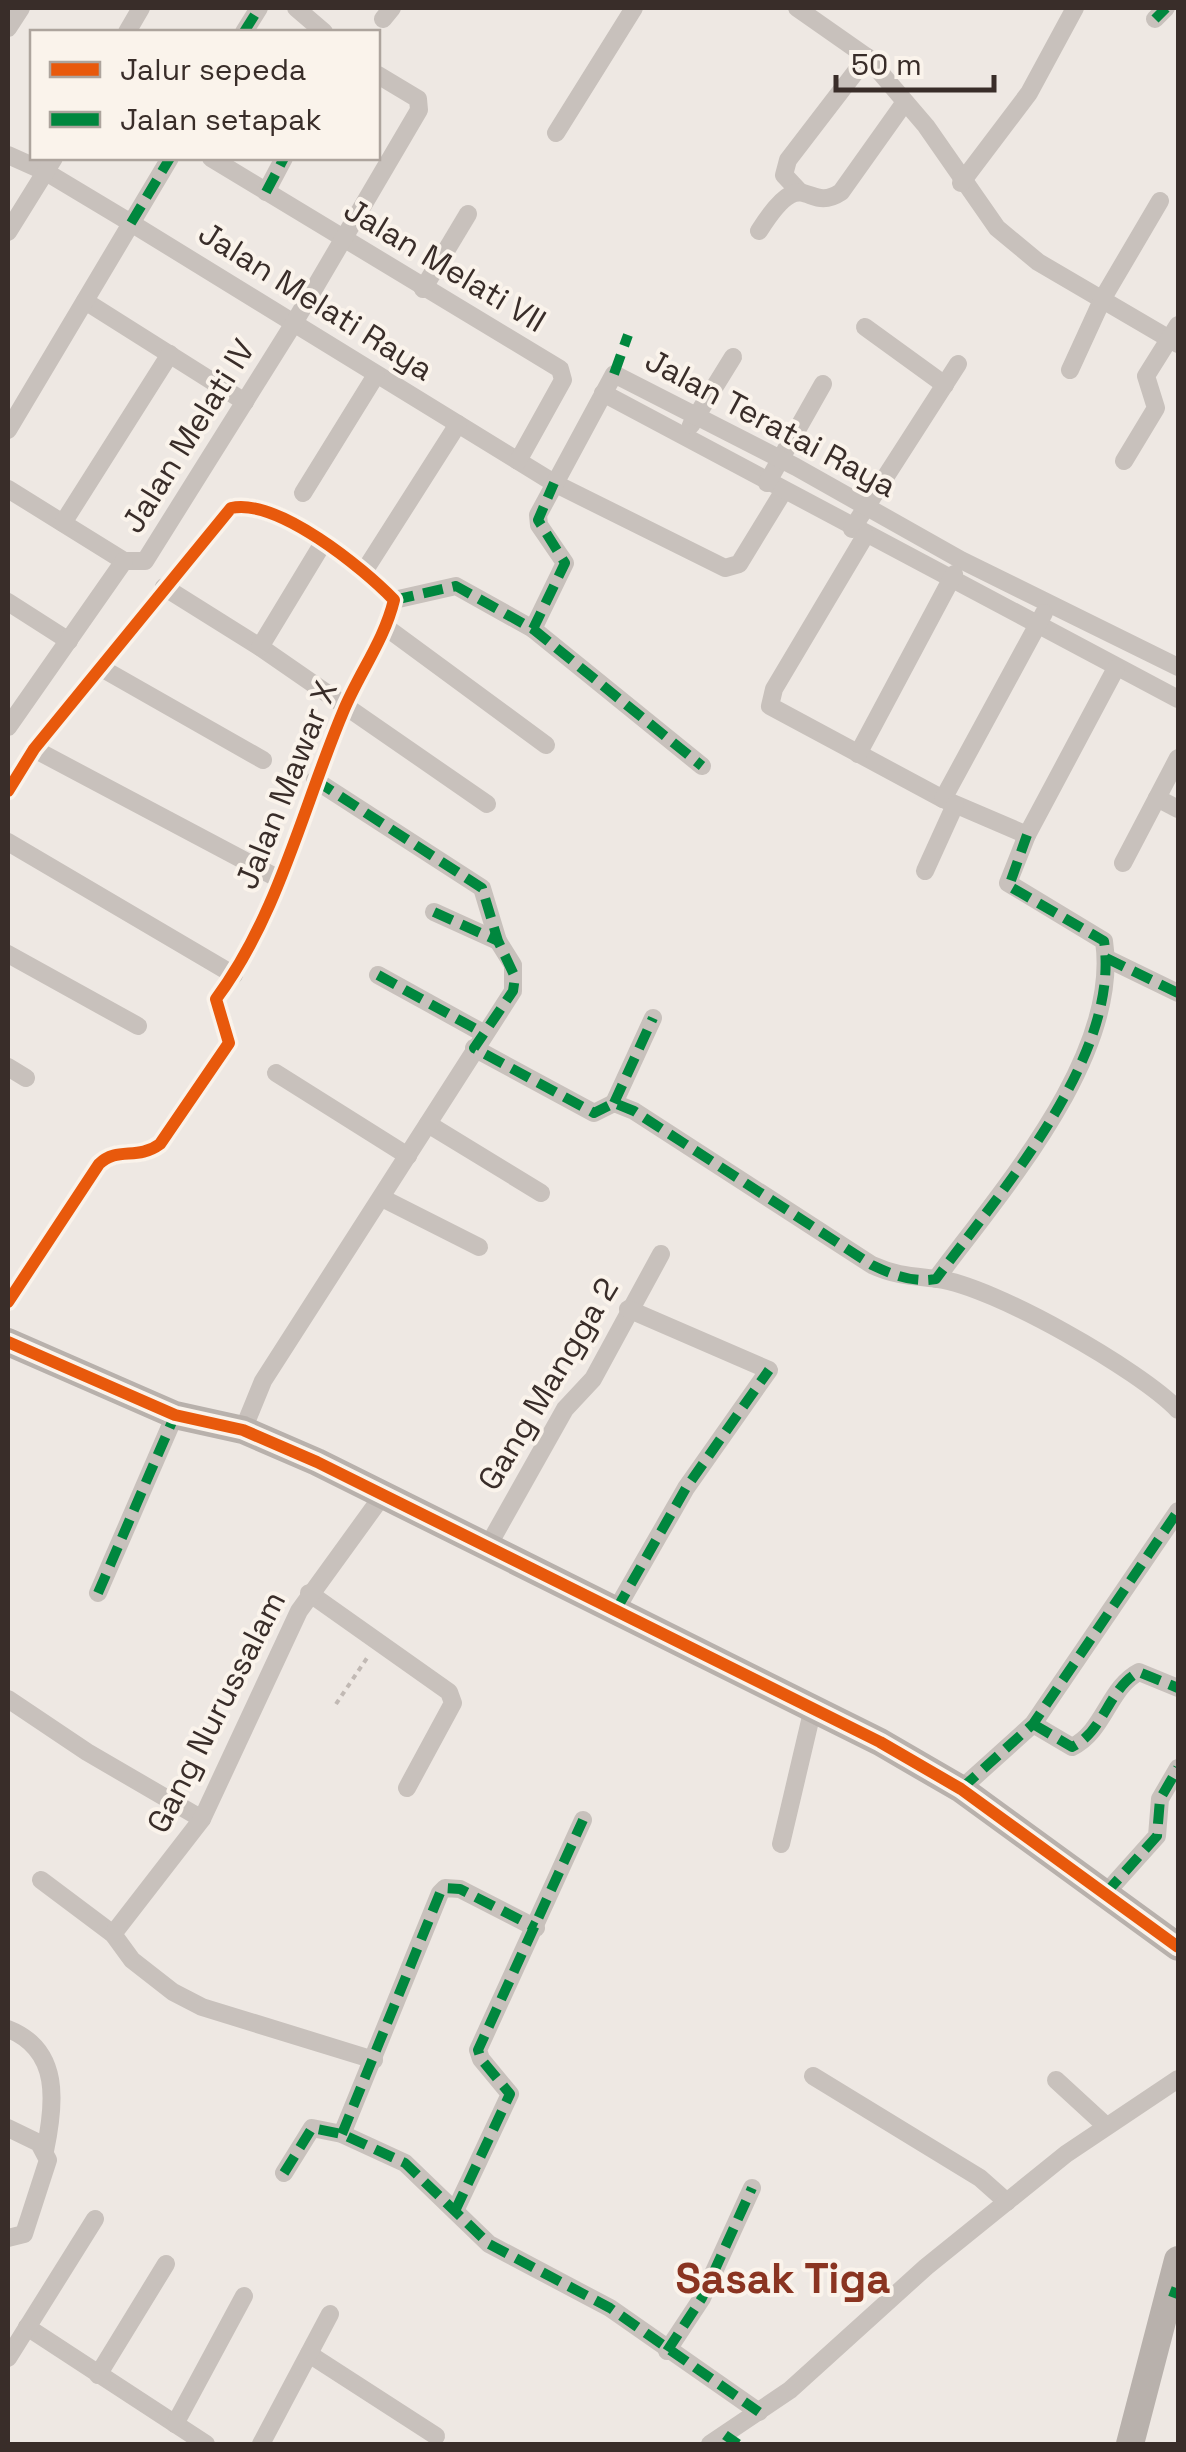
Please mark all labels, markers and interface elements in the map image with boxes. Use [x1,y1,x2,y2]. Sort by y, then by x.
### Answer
legend [30,30,380,160]
scale bar [836,30,994,92]
text: 50 m [851,45,922,84]
text: Jalur sepeda [120,50,306,89]
text: Jalan setapak [120,100,322,139]
street label: Jalan Melati VII [337,189,553,341]
street label: Jalan Melati Raya [191,213,441,389]
street label: Jalan Melati IV [113,332,264,540]
street label: Jalan Teratai Raya [639,340,903,506]
street label: Jalan Mawar X [226,675,346,895]
street label: Gang Mangga 2 [469,1271,627,1497]
street label: Gang Nurussalam [138,1584,294,1840]
district label: Sasak Tiga [675,2252,891,2305]

